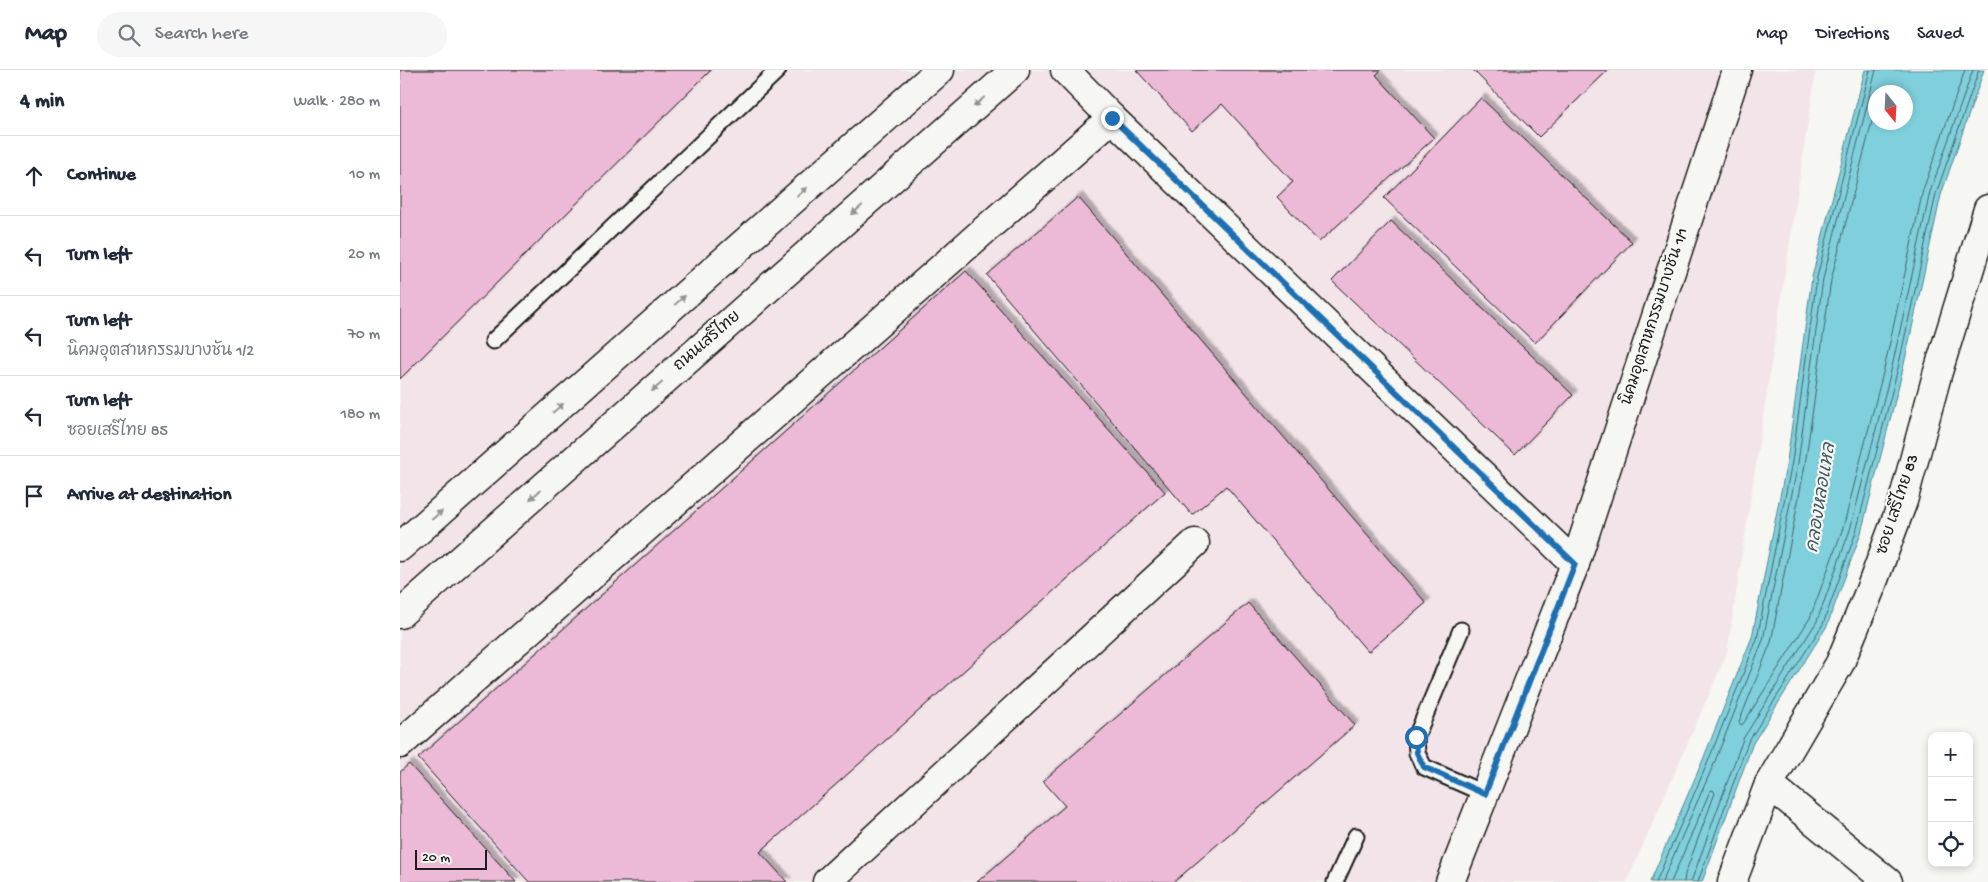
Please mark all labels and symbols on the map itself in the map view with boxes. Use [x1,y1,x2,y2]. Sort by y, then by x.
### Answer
north arrow [1868,85,1913,130]
one-way arrow [973,96,985,108]
route end [1101,107,1124,130]
one-way arrow [795,186,807,198]
one-way arrow [851,204,863,215]
street label: นิคมอุตสาหกรรมบางชัน 1/1 [1614,225,1694,408]
one-way arrow [674,295,686,306]
street label: ถนนเสรีไทย [667,304,745,376]
one-way arrow [651,381,663,393]
one-way arrow [552,402,565,413]
water label: คลองหลอแหล [1803,441,1841,554]
street label: ซอย เสรีไทย 83 [1869,451,1924,558]
one-way arrow [528,489,541,500]
one-way arrow [430,509,442,521]
route start [1405,726,1428,749]
scale bar [415,847,488,870]

